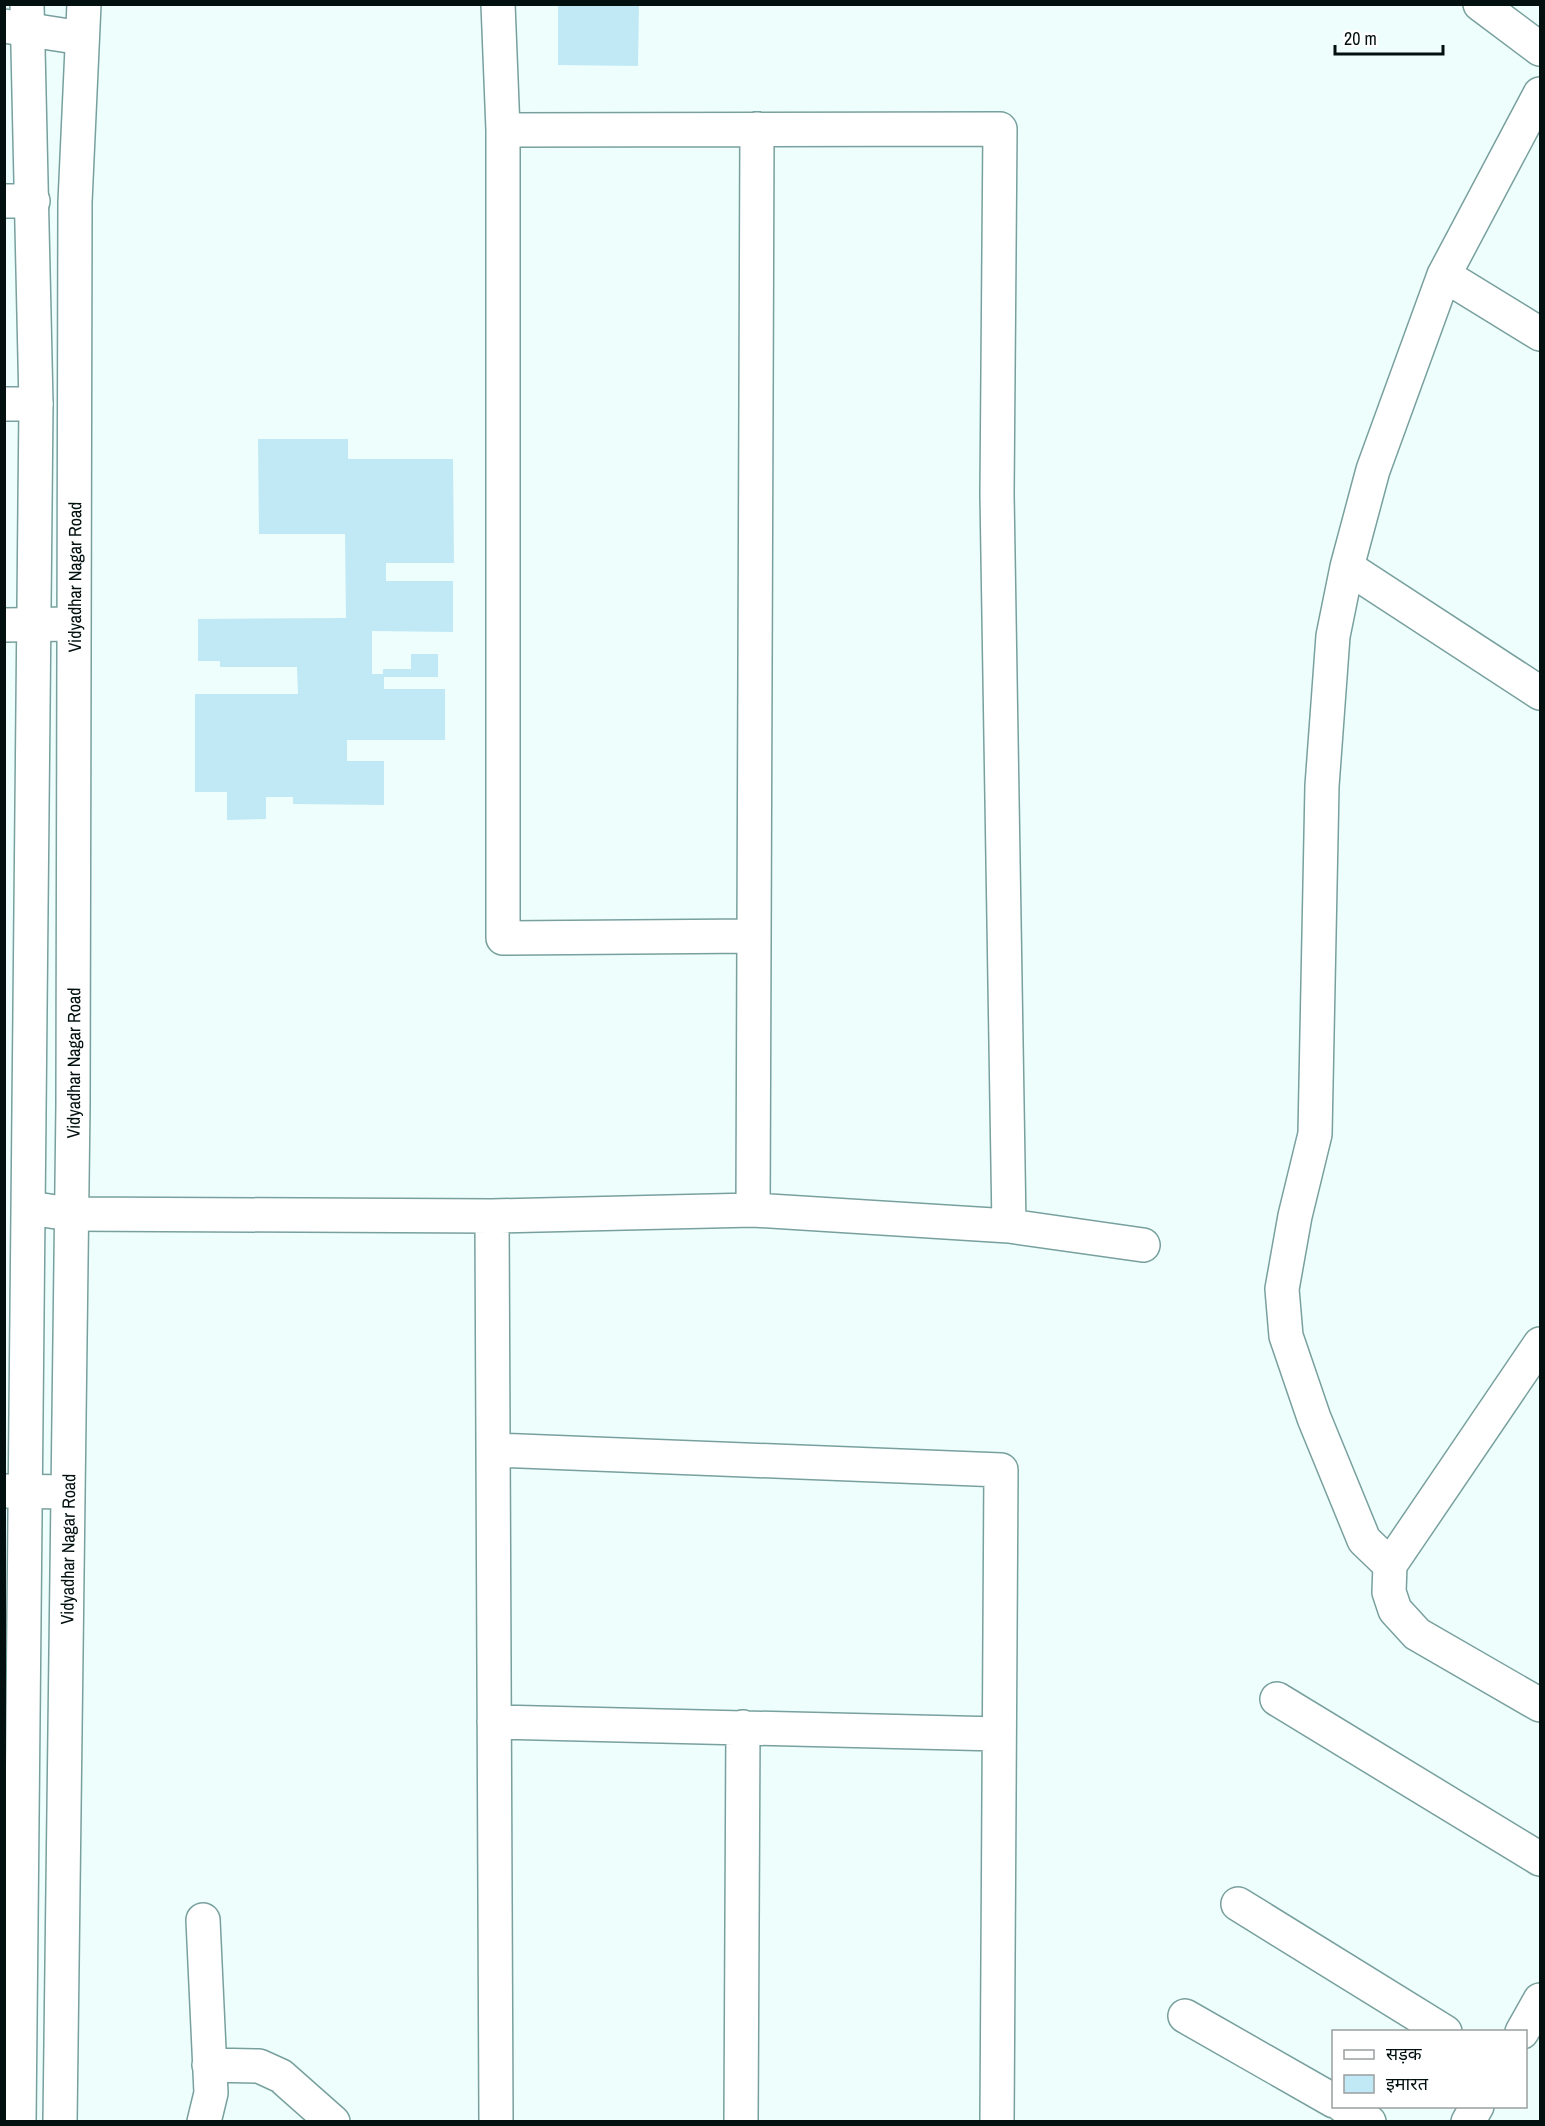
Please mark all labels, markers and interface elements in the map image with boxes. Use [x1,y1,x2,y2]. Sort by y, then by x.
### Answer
scale bar [1335,18,1443,56]
text: 20 m [1344,26,1377,51]
street label: Vidyadhar Nagar Road [62,502,87,653]
street label: Vidyadhar Nagar Road [60,988,86,1139]
street label: Vidyadhar Nagar Road [54,1473,81,1625]
legend [1332,2030,1527,2108]
text: सड़क [1386,2041,1423,2066]
text: इमारत [1386,2071,1429,2096]

